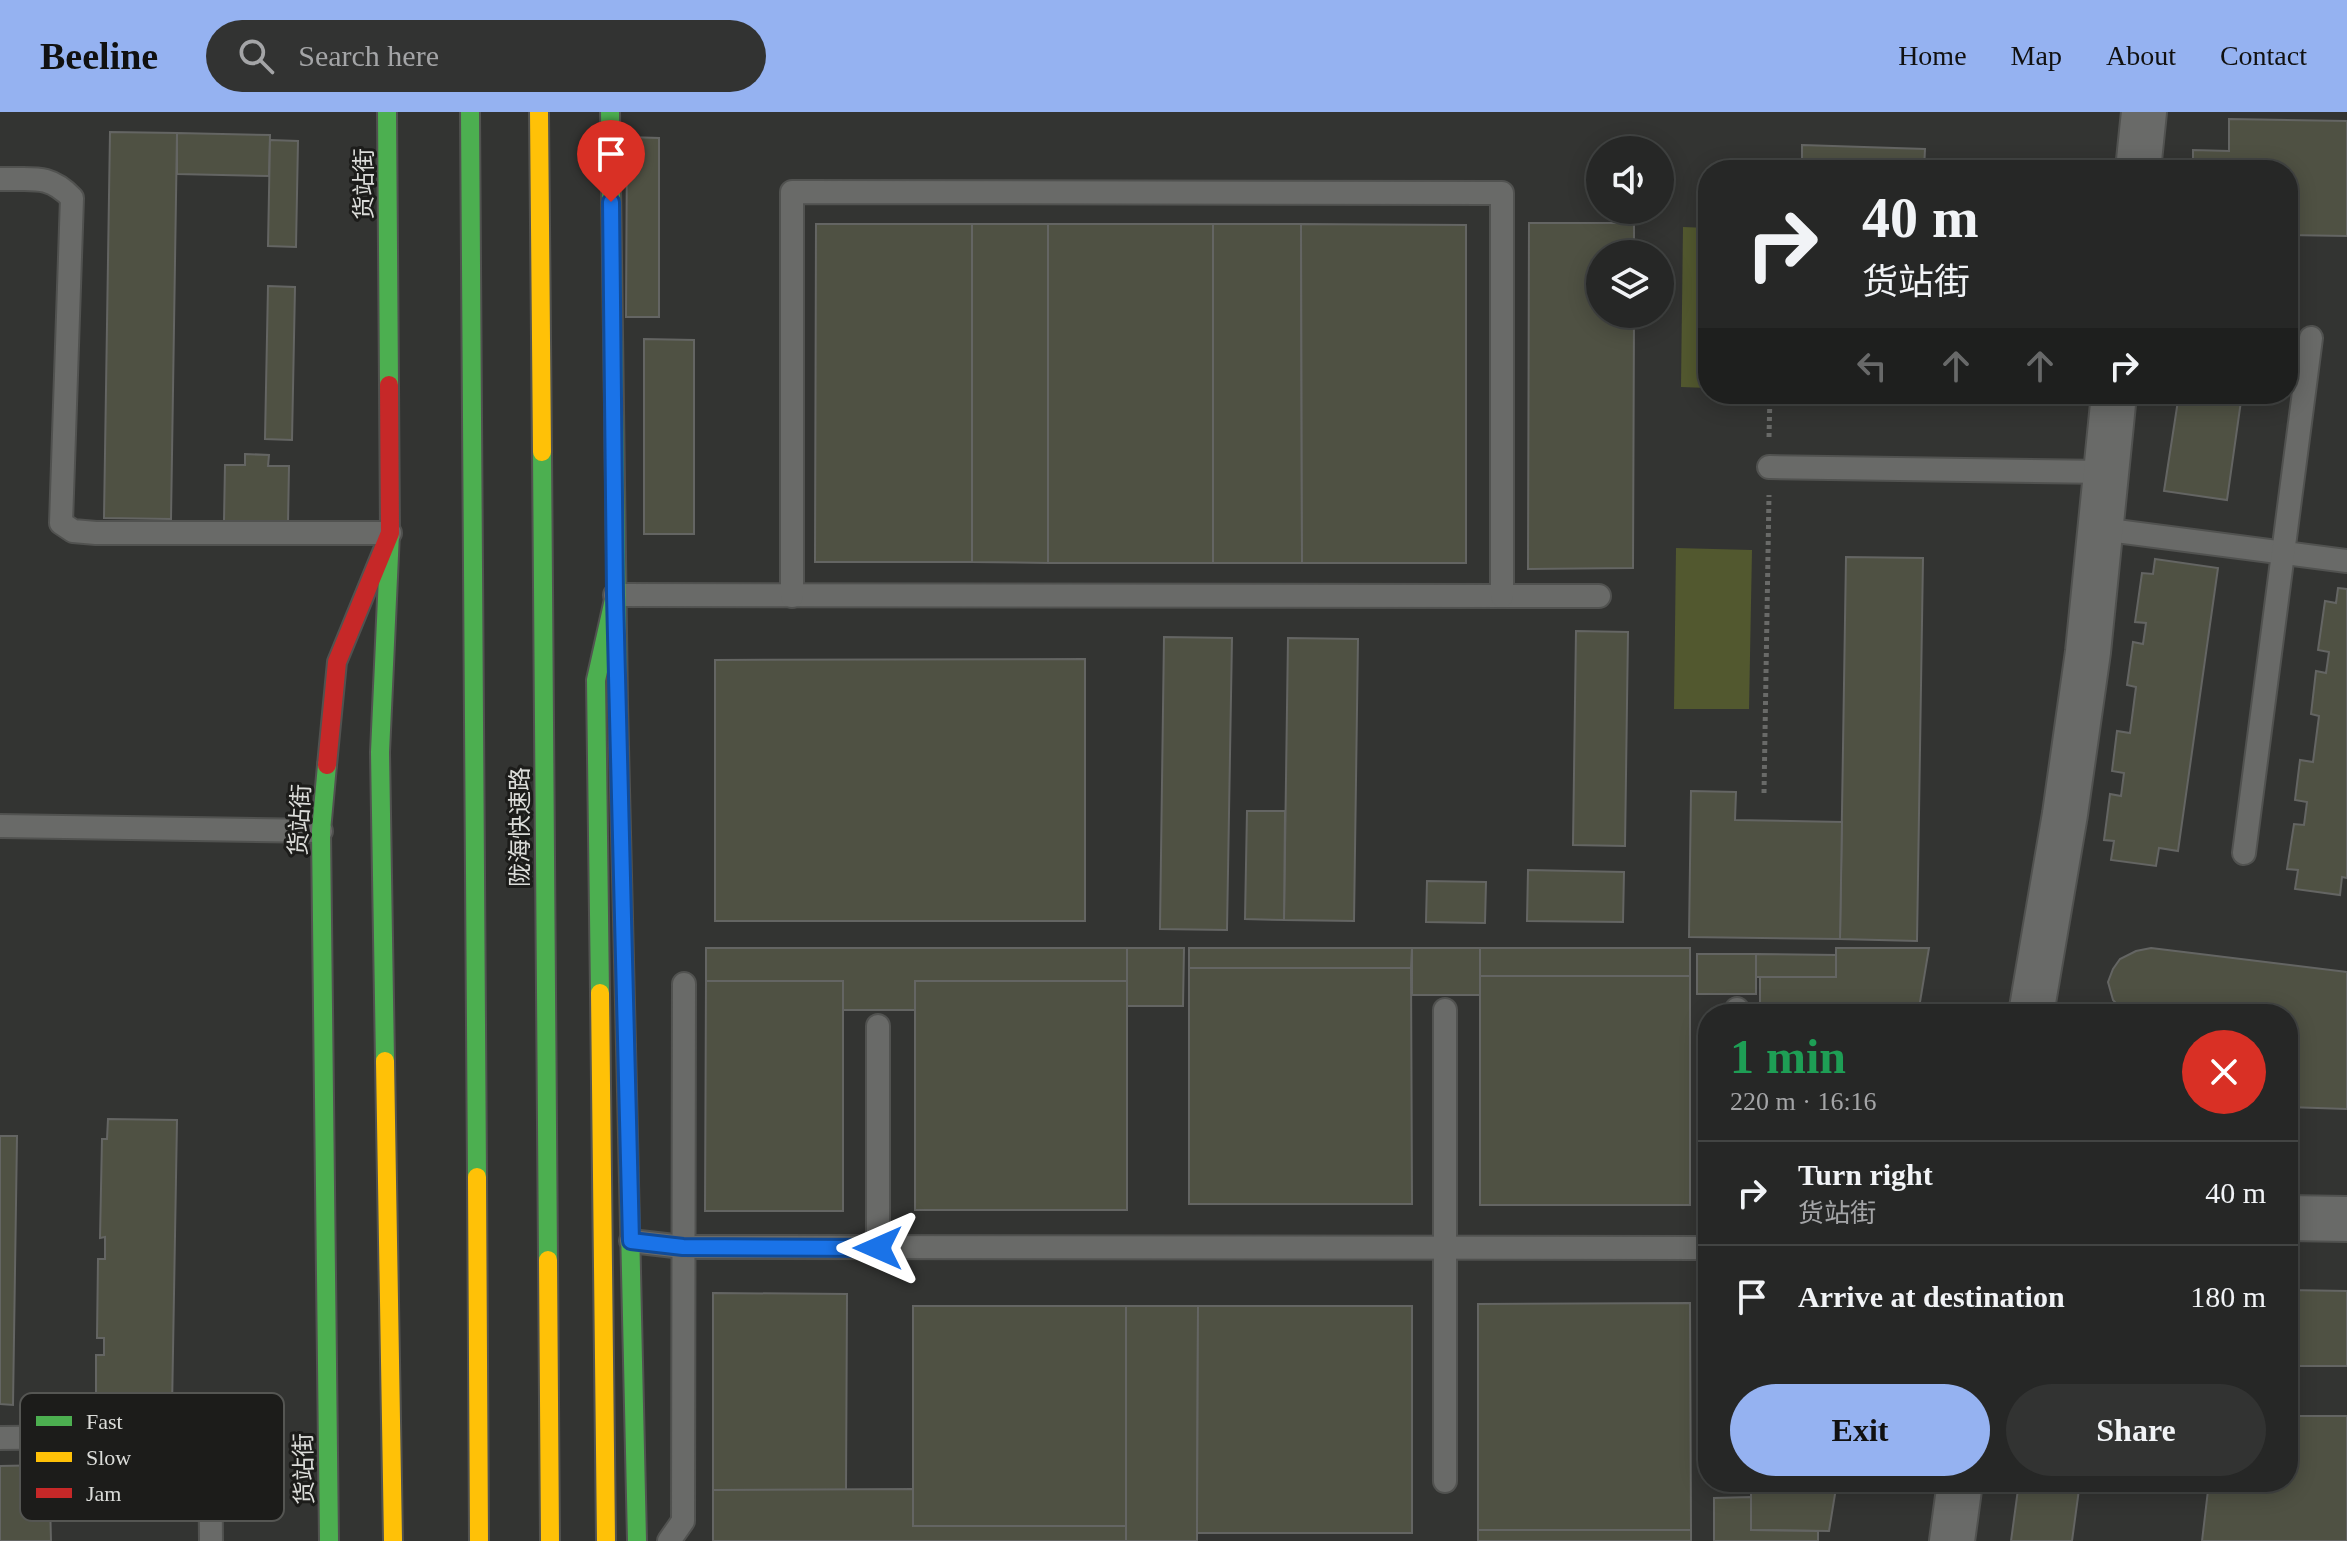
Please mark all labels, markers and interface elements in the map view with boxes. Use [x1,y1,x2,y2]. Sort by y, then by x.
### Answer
search box [206,20,766,92]
icon: search [234,34,278,78]
text: Beeline [40,35,158,77]
text: Search here [298,39,439,72]
text: Home [1898,40,1967,71]
text: Map [2011,40,2062,71]
text: About [2106,40,2176,71]
text: Contact [2220,40,2307,71]
pin [577,120,645,202]
icon: arrive [589,132,633,176]
map controls [1586,136,1674,328]
button: sound [1586,136,1674,224]
street label: 货站街 [351,148,377,220]
text: 40 m [1862,187,1979,249]
icon: right [1730,192,1834,296]
button: layers [1586,240,1674,328]
text: 货站街 [1862,262,1970,302]
icon: left [1850,344,1894,388]
icon: ahead [1934,344,1978,388]
icon: ahead [2018,344,2062,388]
icon: right [2102,344,2146,388]
street label: 陇海快速路 [507,767,533,887]
street label: 货站街 [285,783,315,857]
text: 1 min [1730,1030,1846,1083]
button: close [2182,1030,2266,1114]
text: 220 m · 16:16 [1730,1087,1877,1116]
text: Turn right [1798,1158,1933,1191]
icon: right [1730,1171,1774,1215]
text: 40 m [2205,1176,2266,1209]
text: 货站街 [1798,1199,1876,1228]
position arrow [836,1206,920,1290]
icon: arrive [1730,1275,1774,1319]
text: Arrive at destination [1798,1280,2065,1313]
text: 180 m [2190,1280,2266,1313]
button: Exit [1730,1384,1990,1476]
button: Share [2006,1384,2266,1476]
legend [20,1393,284,1521]
text: Fast [86,1409,123,1434]
street label: 货站街 [290,1433,318,1505]
text: Slow [86,1445,131,1470]
text: Jam [86,1481,121,1506]

